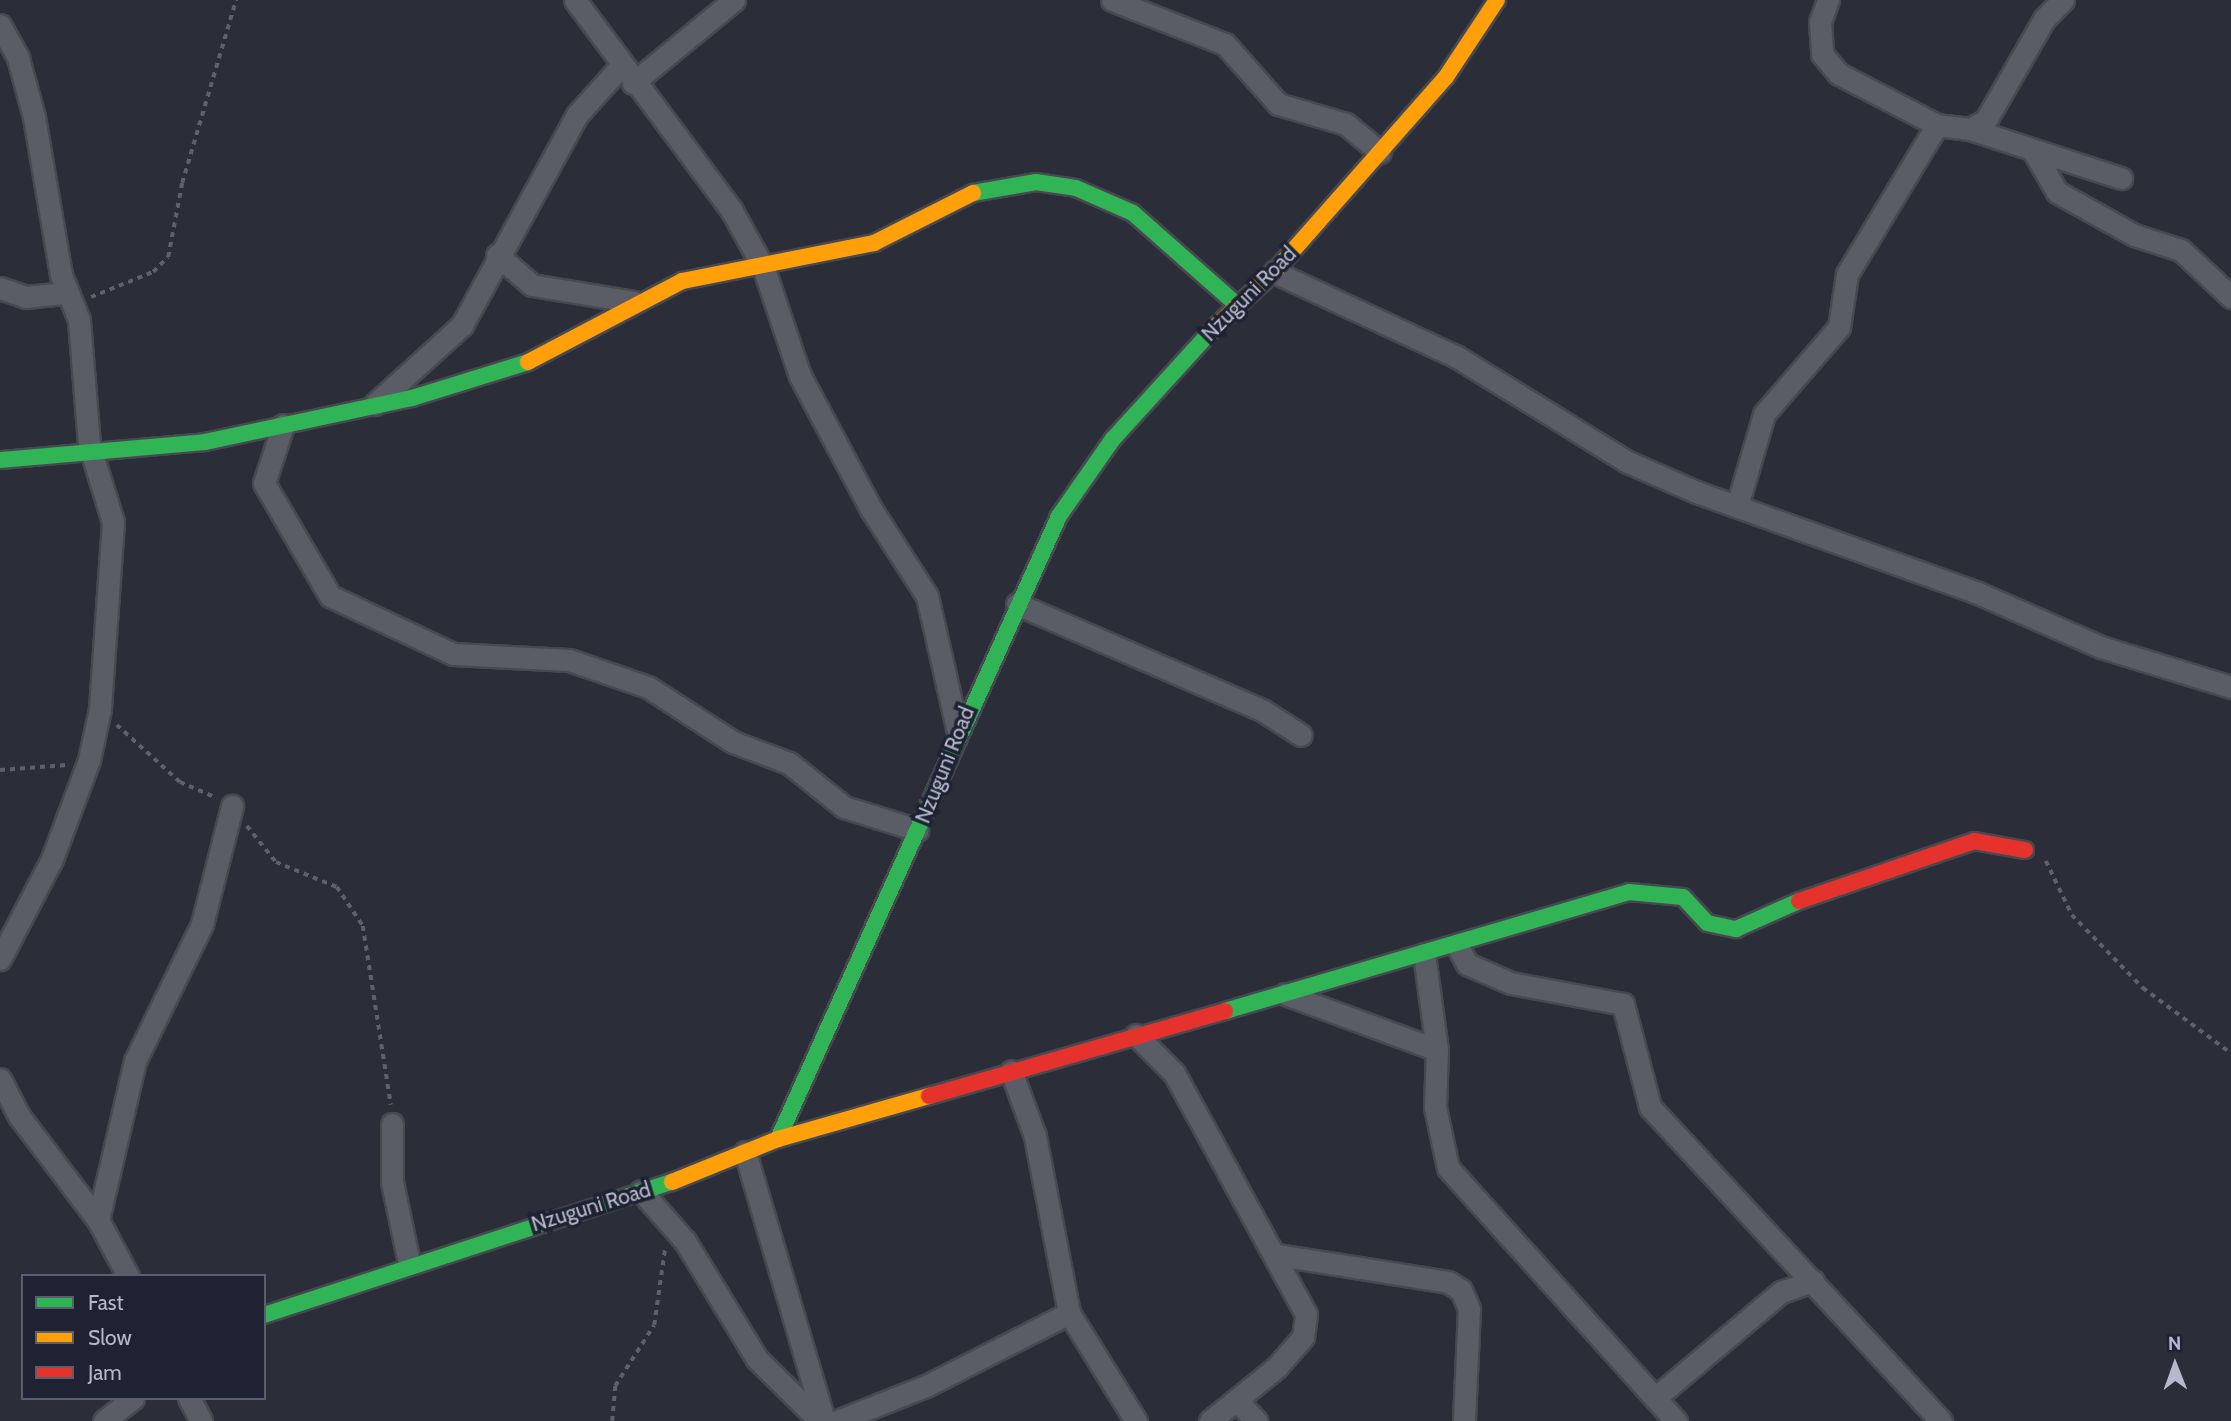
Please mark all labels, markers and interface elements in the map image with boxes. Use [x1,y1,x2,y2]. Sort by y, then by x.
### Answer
street label: Nzuguni Road [1196,241,1302,347]
street label: Nzuguni Road [910,703,980,827]
street label: Nzuguni Road [528,1177,654,1237]
legend [21,1274,266,1400]
text: Fast [88,1290,124,1315]
text: Slow [88,1325,132,1350]
north arrow [2140,1330,2210,1400]
text: N [2168,1332,2182,1355]
text: Jam [88,1360,122,1385]

